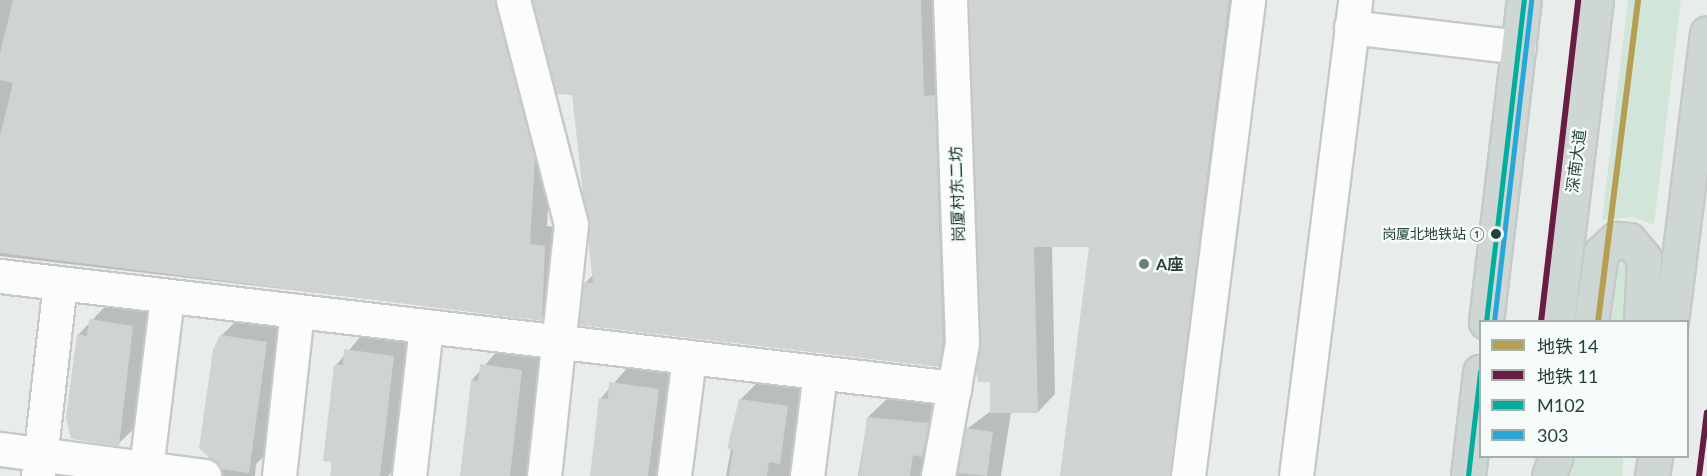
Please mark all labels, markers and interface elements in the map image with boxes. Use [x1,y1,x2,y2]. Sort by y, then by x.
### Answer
street label: 深南大道 [1563,128,1589,194]
street label: 岗厦村东二坊 [946,146,968,242]
place label: 岗厦北地铁站 ① [1382,226,1485,242]
marker: 岗厦北地铁站 ① [1490,228,1502,240]
place label: A座 [1156,254,1183,274]
marker: A座 [1137,257,1151,271]
legend [1479,320,1689,458]
text: 地铁 14 [1537,335,1599,357]
text: 地铁 11 [1537,365,1599,387]
text: M102 [1537,394,1585,416]
text: 303 [1537,424,1568,446]

